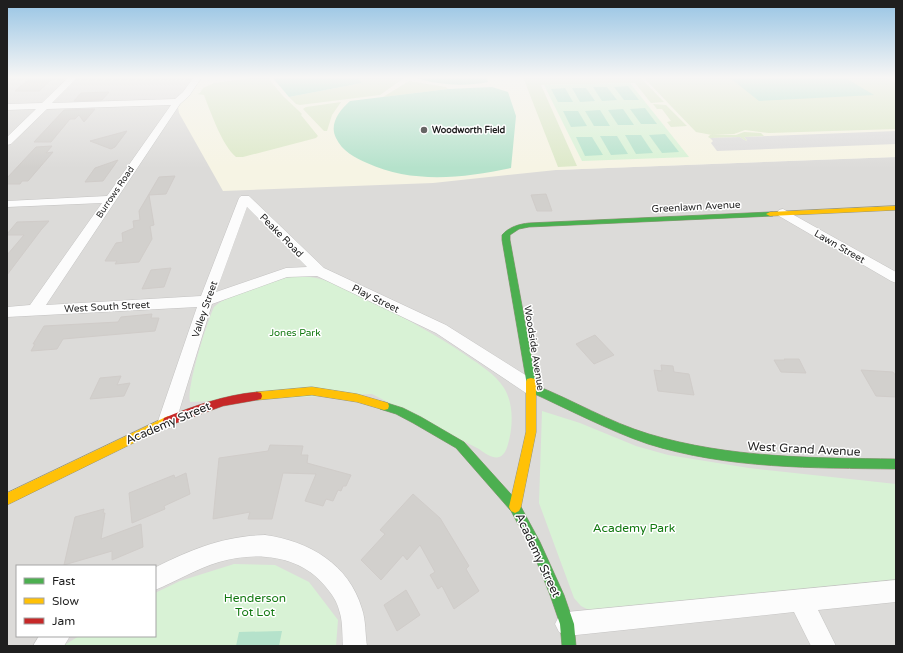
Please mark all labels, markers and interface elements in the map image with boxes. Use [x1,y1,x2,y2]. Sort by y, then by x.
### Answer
marker: Woodworth Field [419,125,429,135]
place label: Woodworth Field [432,125,506,136]
street label: Burrows Road [94,164,137,220]
street label: Greenlawn Avenue [651,199,741,215]
street label: Peake Road [257,211,306,260]
street label: Lawn Street [812,228,867,266]
street label: Valley Street [190,279,220,339]
street label: Play Street [350,282,401,316]
street label: West South Street [64,299,150,315]
street label: Woodside Avenue [521,305,547,392]
park label: Jones Park [269,327,321,339]
street label: Academy Street [123,399,213,447]
street label: West Grand Avenue [747,439,861,459]
street label: Academy Street [512,511,564,600]
park label: Academy Park [593,521,676,535]
legend [16,565,156,637]
text: Fast [52,574,76,588]
park label: Henderson Tot Lot [224,591,286,619]
text: Slow [52,594,79,608]
text: Jam [52,614,75,628]

